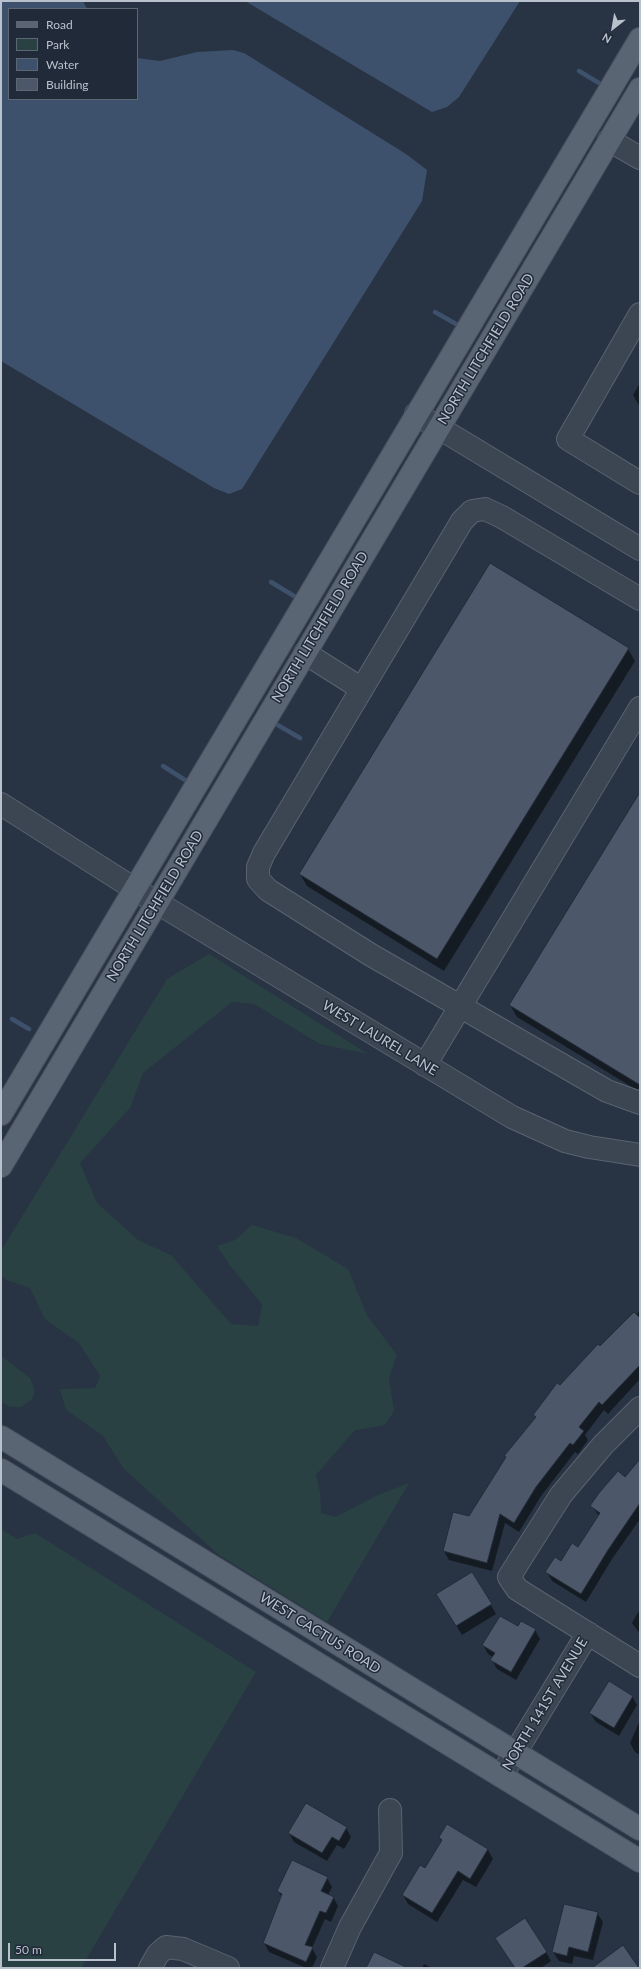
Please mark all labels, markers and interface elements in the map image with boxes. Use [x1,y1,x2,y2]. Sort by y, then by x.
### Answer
legend [8,8,138,100]
north arrow [593,8,633,48]
text: Road [46,17,73,32]
text: N [600,31,614,46]
text: Park [46,37,69,52]
text: Water [46,57,79,72]
text: Building [46,77,89,92]
street label: NORTH LITCHFIELD ROAD [434,271,538,427]
street label: NORTH LITCHFIELD ROAD [268,549,372,705]
street label: NORTH LITCHFIELD ROAD [103,828,207,984]
street label: WEST LAUREL LANE [319,997,441,1079]
street label: WEST CACTUS ROAD [256,1589,384,1677]
street label: NORTH 141ST AVENUE [499,1635,591,1773]
scale bar [10,1935,118,1961]
text: 50 m [15,1942,42,1957]

